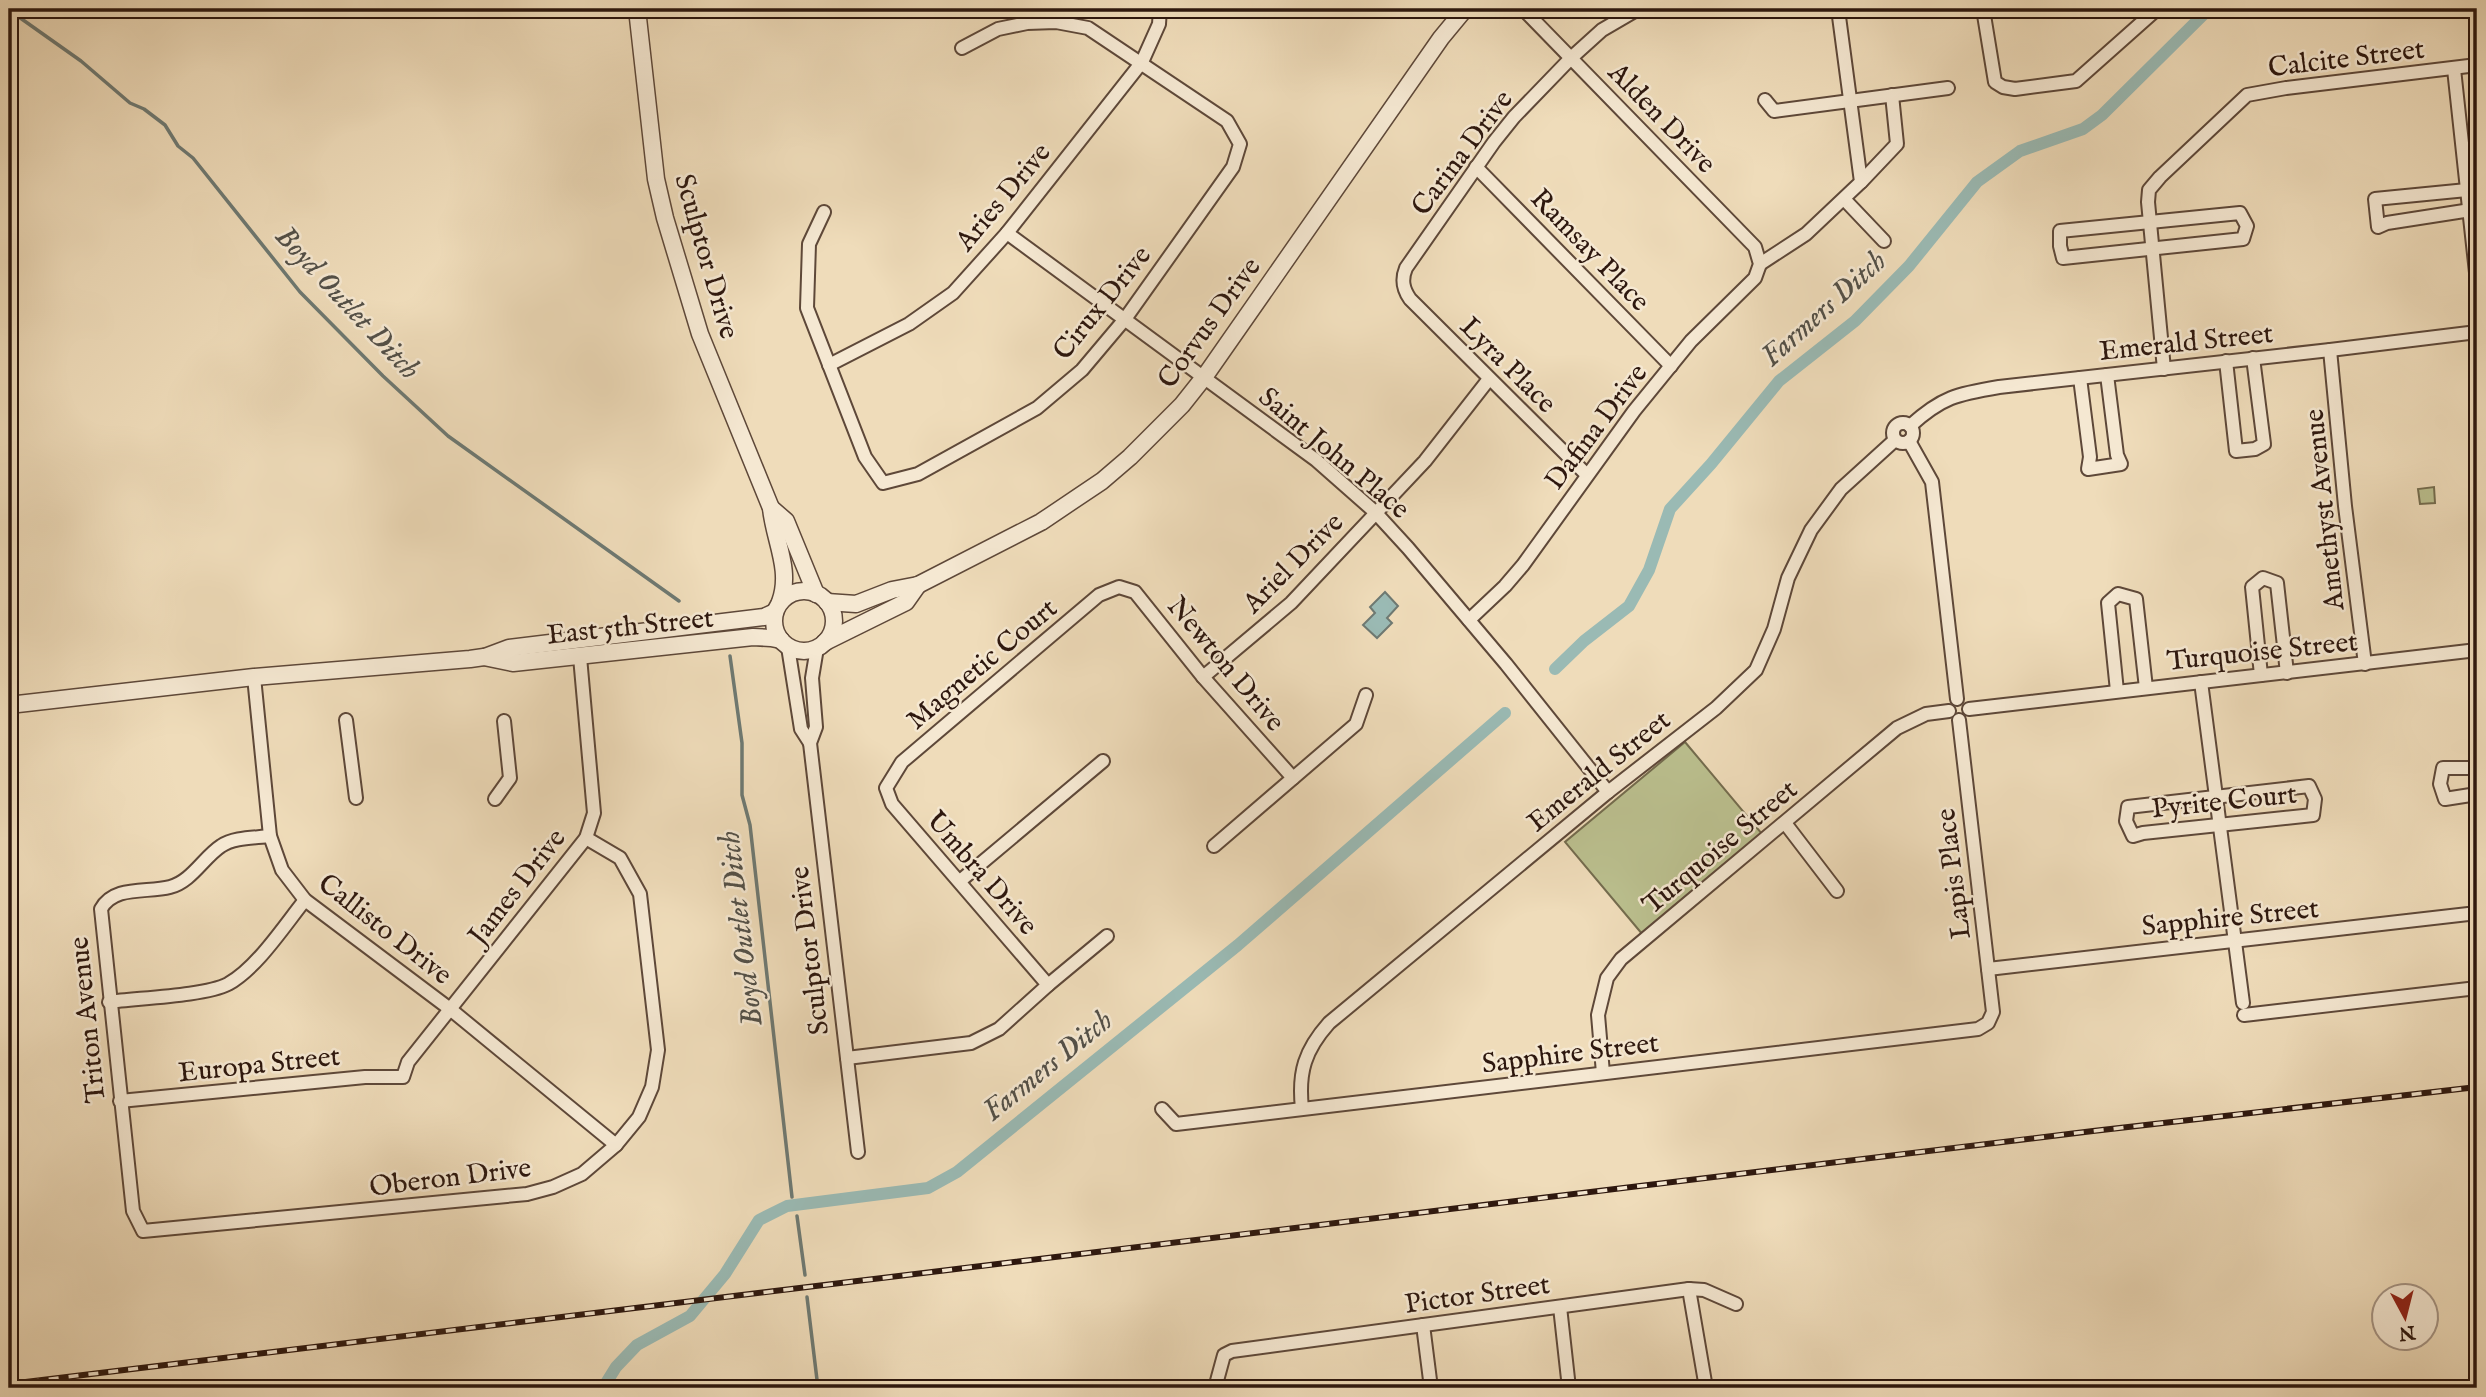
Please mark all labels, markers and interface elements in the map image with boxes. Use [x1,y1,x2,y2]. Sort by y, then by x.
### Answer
street label: Calcite Street [2266,32,2427,86]
street label: Alden Drive [1599,55,1723,182]
street label: Carina Drive [1404,84,1522,223]
street label: Aries Drive [948,136,1059,260]
street label: Sculptor Drive [665,170,746,343]
street label: Ramsay Place [1522,182,1657,320]
water label: Boyd Outlet Ditch [266,218,428,388]
street label: Cirux Drive [1046,239,1160,368]
water label: Farmers Ditch [1754,243,1895,376]
street label: Corvus Drive [1151,251,1269,396]
street label: Lyra Place [1452,310,1563,422]
street label: Emerald Street [2098,317,2275,370]
street label: Dafina Drive [1538,357,1656,498]
street label: Saint John Place [1251,380,1416,527]
street label: Amethyst Avenue [2297,407,2354,613]
street label: Ariel Drive [1235,506,1352,622]
street label: Newton Drive [1158,590,1292,739]
street label: Magnetic Court [900,592,1065,738]
street label: East 5th Street [545,601,716,654]
street label: Turquoise Street [2165,625,2360,680]
street label: Emerald Street [1521,703,1679,840]
street label: Turquoise Street [1636,773,1806,923]
street label: Pyrite Court [2150,777,2299,828]
street label: Umbra Drive [918,804,1045,943]
street label: Lapis Place [1929,806,1980,941]
street label: James Drive [460,822,574,955]
water label: Boyd Outlet Ditch [711,829,773,1029]
street label: Sculptor Drive [783,864,838,1037]
street label: Callisto Drive [310,867,459,993]
street label: Sapphire Street [2140,892,2321,945]
street label: Triton Avenue [62,935,115,1105]
water label: Farmers Ditch [976,1002,1121,1130]
street label: Sapphire Street [1480,1026,1661,1083]
street label: Europa Street [177,1040,342,1091]
street label: Oberon Drive [368,1151,533,1206]
street label: Pictor Street [1403,1268,1552,1323]
north arrow [2370,1282,2440,1352]
text: N [2397,1319,2417,1345]

